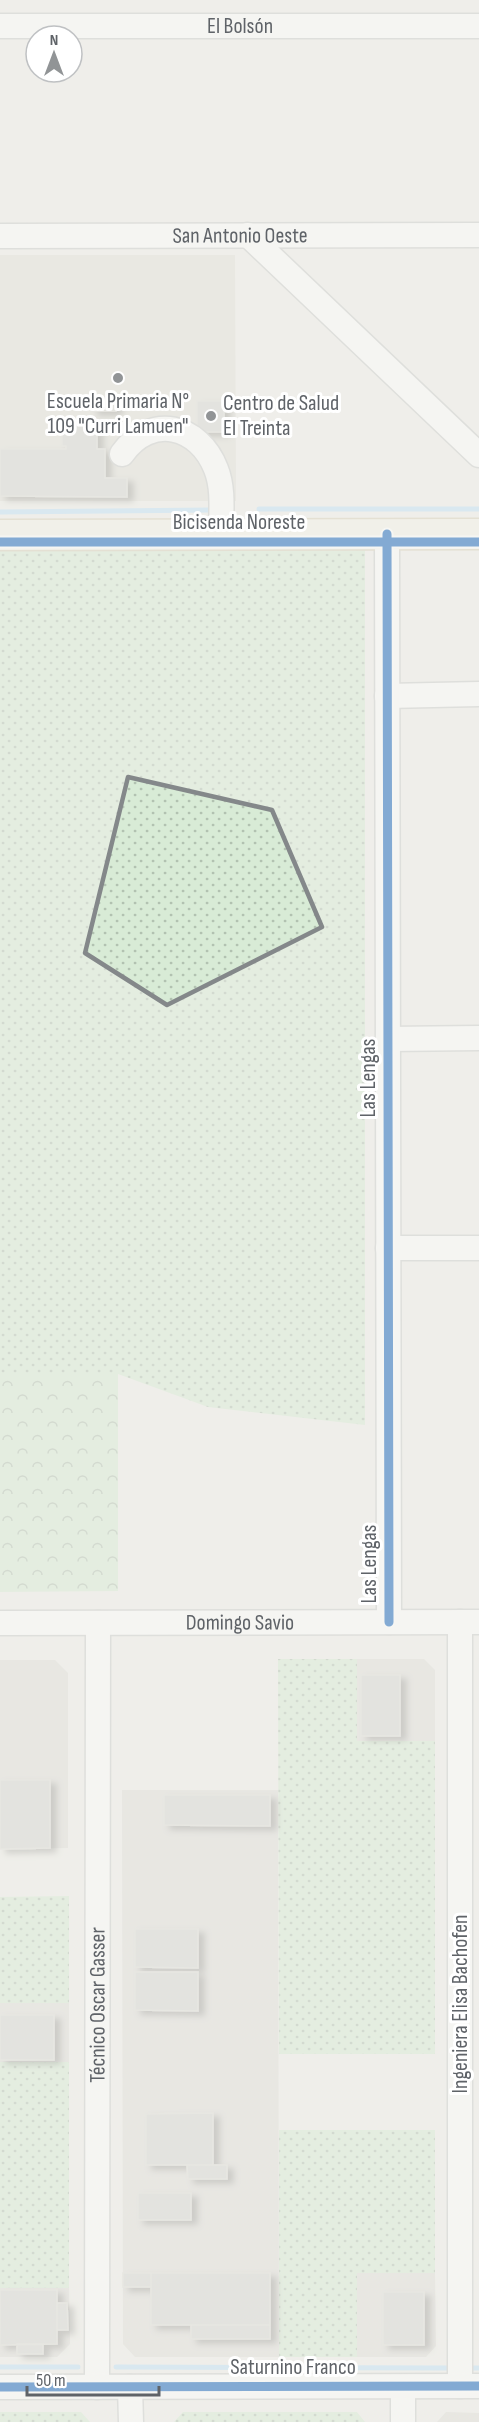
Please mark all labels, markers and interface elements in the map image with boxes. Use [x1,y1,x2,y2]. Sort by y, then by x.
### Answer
street label: El Bolsón [207,13,273,40]
north arrow [24,24,84,84]
text: N [50,31,58,50]
street label: San Antonio Oeste [172,222,308,249]
marker: Escuela Primaria N° 109 "Curri Lamuen" [111,371,125,385]
place label: Escuela Primaria N° 109 "Curri Lamuen" [47,388,189,440]
place label: Centro de Salud El Treinta [223,390,339,442]
marker: Centro de Salud El Treinta [204,409,218,423]
street label: Bicisenda Noreste [173,509,305,536]
street label: Las Lengas [355,1038,382,1118]
street label: Las Lengas [356,1524,383,1604]
street label: Domingo Savio [186,1609,294,1636]
street label: Ingeniera Elisa Bachofen [447,1915,474,2093]
street label: Técnico Oscar Gasser [84,1927,111,2083]
street label: Saturnino Franco [230,2354,356,2381]
scale bar [27,2359,159,2397]
text: 50 m [36,2370,66,2391]

